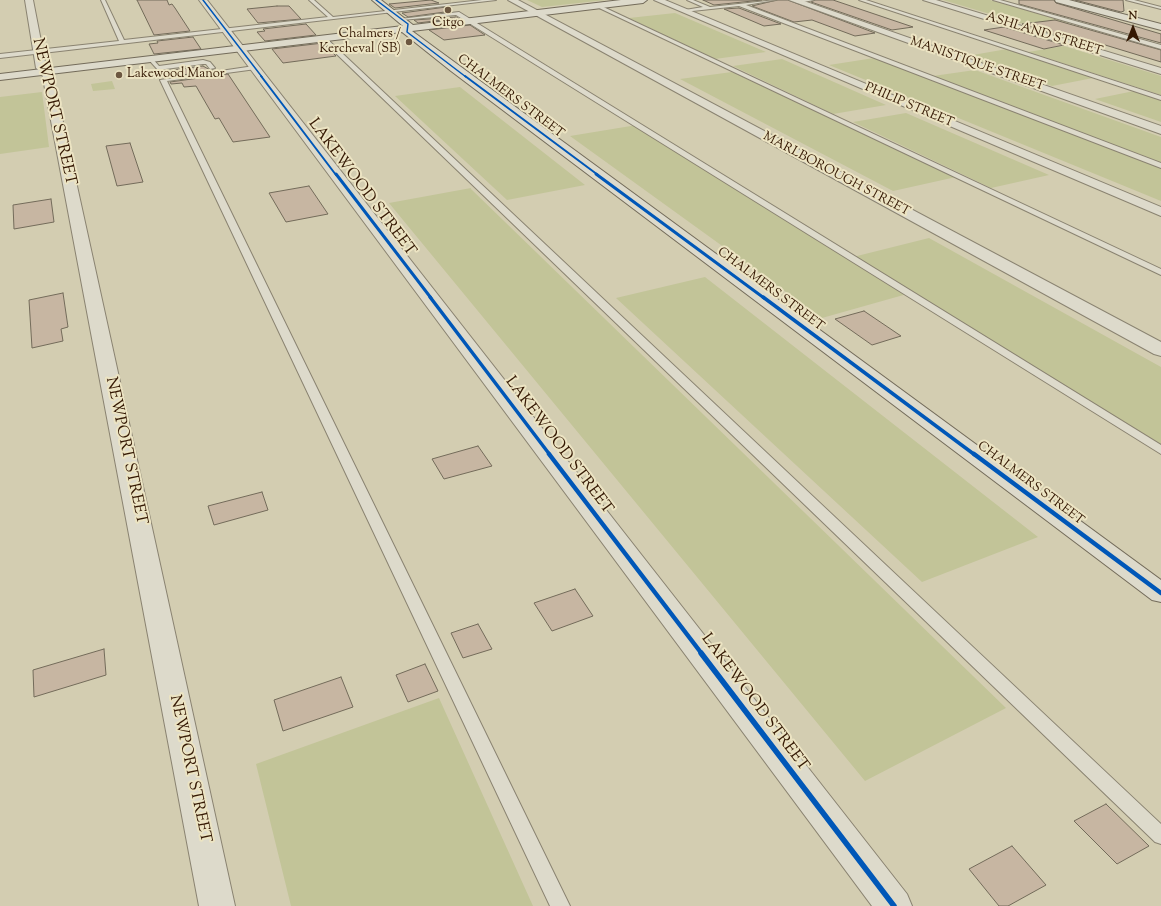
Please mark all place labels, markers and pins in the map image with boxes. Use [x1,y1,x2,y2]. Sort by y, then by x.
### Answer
marker: Citgo [443,5,453,15]
place label: Citgo [432,16,464,32]
place label: Chalmers / Kercheval (SB) [319,27,401,58]
marker: Chalmers / Kercheval (SB) [404,37,414,47]
place label: Lakewood Manor [127,67,225,83]
marker: Lakewood Manor [114,70,124,80]

